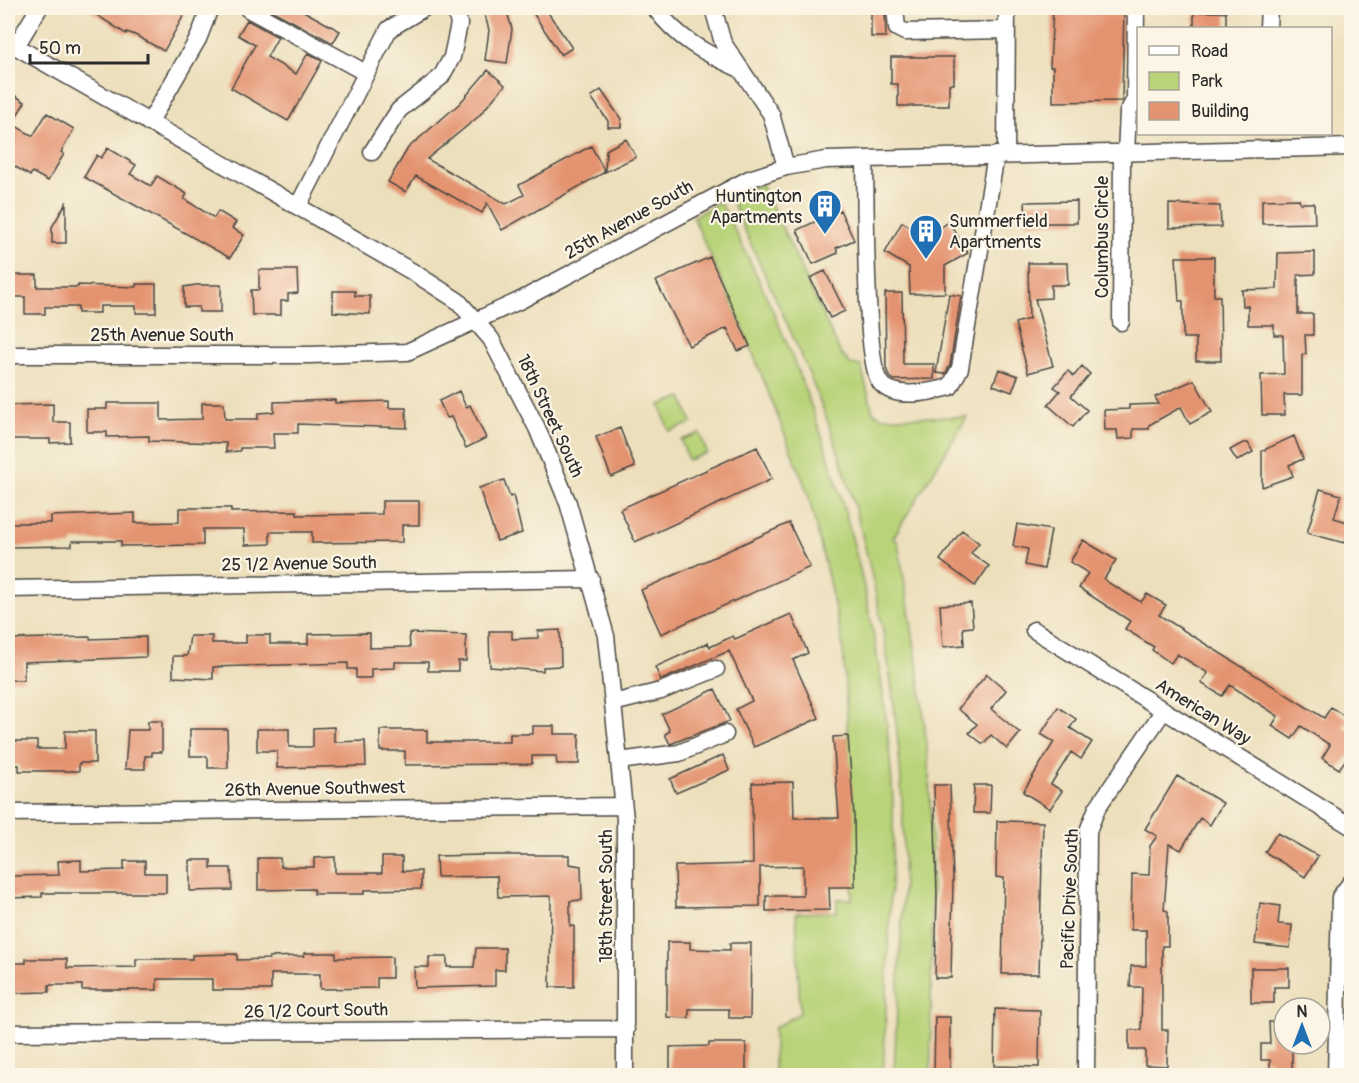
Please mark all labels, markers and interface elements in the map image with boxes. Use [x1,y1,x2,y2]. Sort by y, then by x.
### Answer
scale bar [30,27,148,65]
legend [1137,27,1332,135]
text: 50 m [39,37,81,60]
text: Road [1191,40,1228,63]
text: Park [1191,70,1223,93]
text: Building [1191,100,1249,123]
street label: 25th Avenue South [561,175,697,265]
street label: Columbus Circle [1091,176,1114,298]
place label: Huntington Apartments [710,185,802,229]
building icon: Huntington Apartments [807,188,843,235]
place label: Summerfield Apartments [949,210,1048,254]
building icon: Summerfield Apartments [908,213,944,260]
street label: 25th Avenue South [90,324,234,347]
street label: 18th Street South [511,351,589,481]
street label: 25 1/2 Avenue South [221,551,377,577]
street label: American Way [1151,674,1255,751]
street label: 26th Avenue Southwest [225,776,406,802]
street label: Pacific Drive South [1056,828,1084,970]
street label: 18th Street South [595,829,618,963]
north arrow [1272,996,1332,1056]
street label: 26 1/2 Court South [244,998,388,1024]
text: N [1297,1002,1308,1022]

